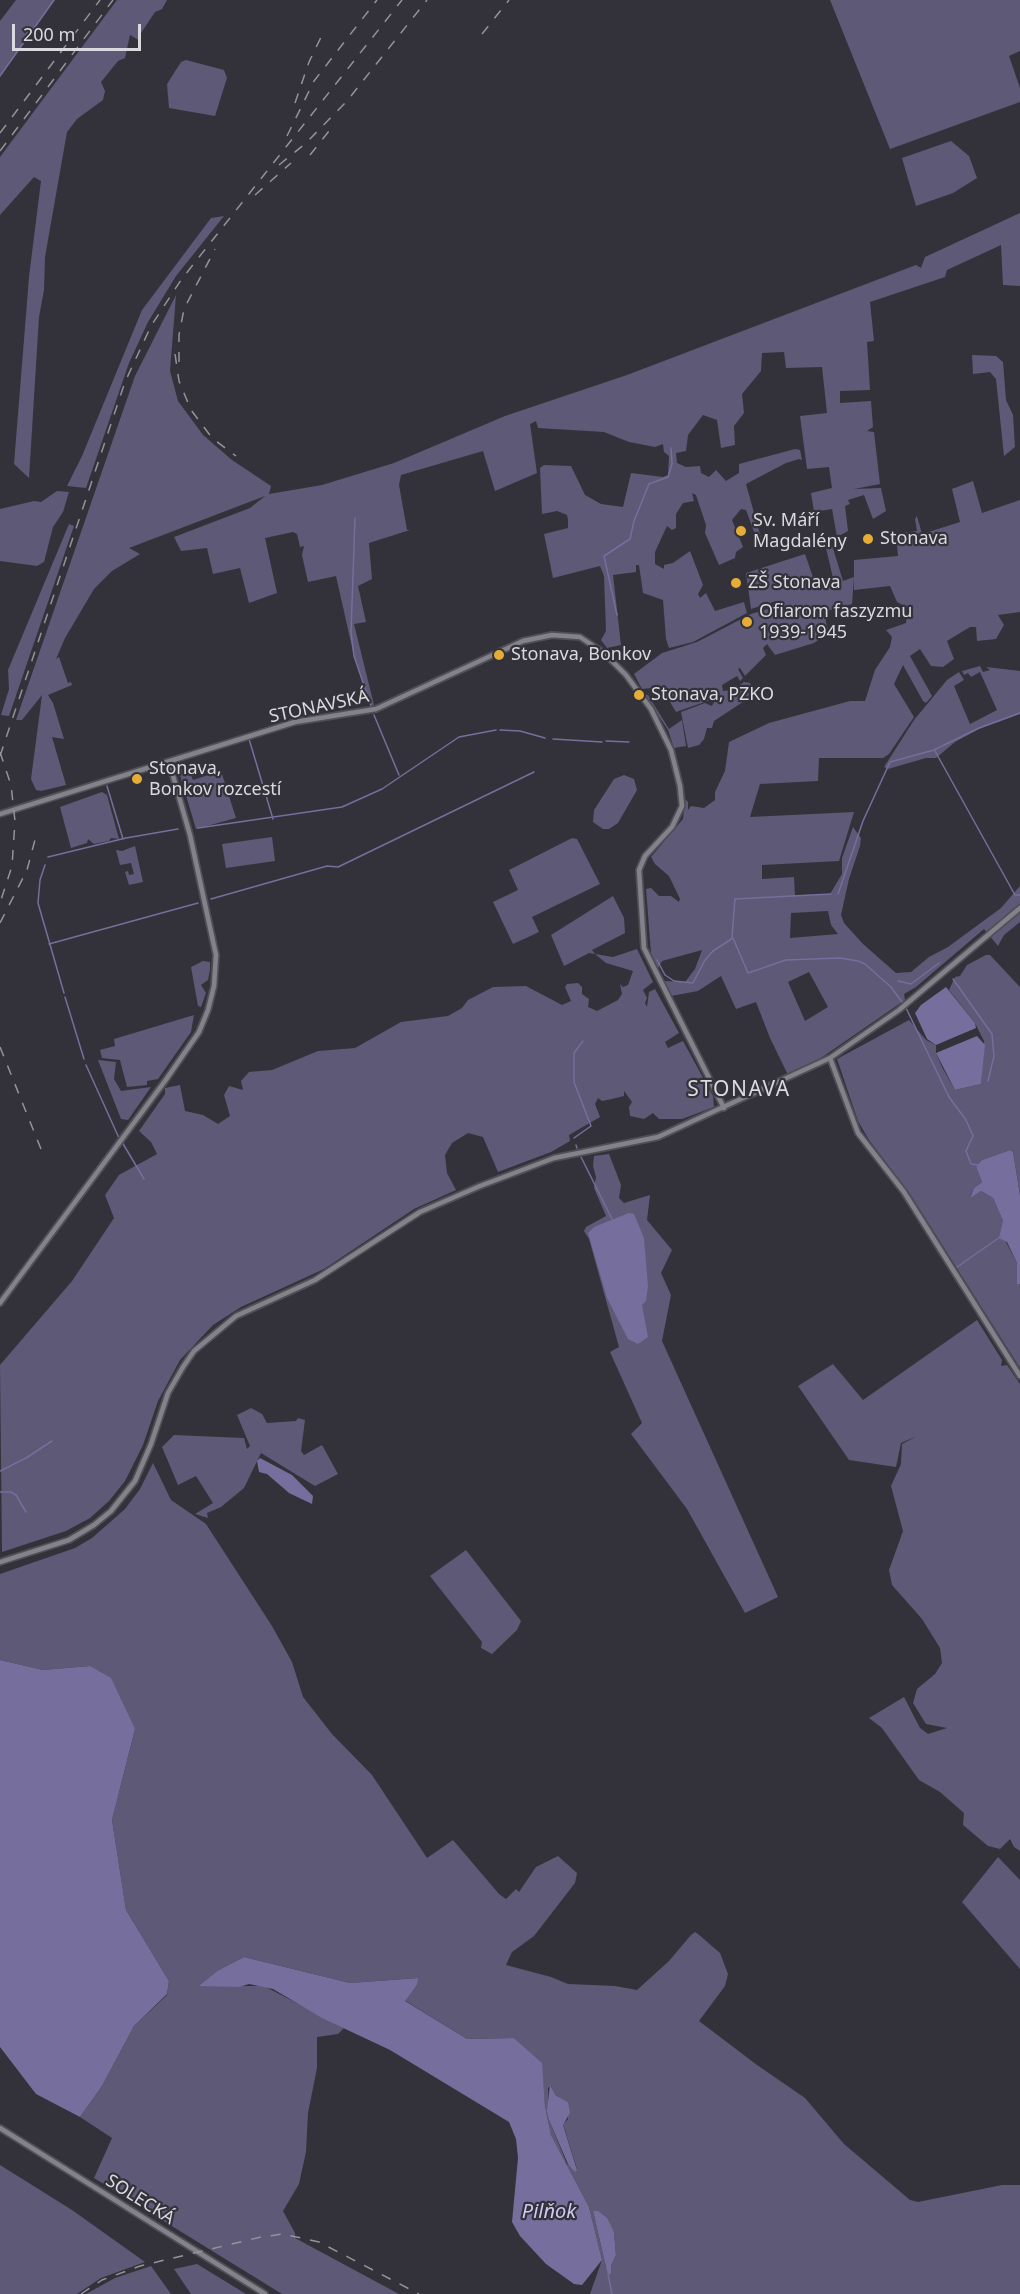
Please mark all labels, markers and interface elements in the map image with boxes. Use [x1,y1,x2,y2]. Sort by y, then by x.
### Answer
scale bar [15,12,144,50]
text: 200 m [23,22,75,46]
place label: Sv. Máří Magdalény [753,510,847,552]
marker: Sv. Máří Magdalény [734,524,748,538]
place label: Stonava [880,528,948,550]
marker: Stonava [861,532,875,546]
place label: ZŠ Stonava [748,572,841,594]
marker: ZŠ Stonava [729,576,743,590]
place label: Ofiarom faszyzmu 1939-1945 [759,601,912,644]
marker: Ofiarom faszyzmu 1939-1945 [740,615,754,629]
place label: Stonava, Bonkov [511,644,651,666]
marker: Stonava, Bonkov [492,648,506,662]
place label: Stonava, PZKO [651,684,774,706]
street label: STONAVSKÁ [267,686,371,728]
marker: Stonava, PZKO [632,688,646,702]
place label: Stonava, Bonkov rozcestí [149,758,281,800]
marker: Stonava, Bonkov rozcestí [130,772,144,786]
district label: STONAVA [687,1077,791,1103]
street label: SOLECKÁ [101,2170,179,2230]
water label: Pilňok [522,2200,576,2224]

